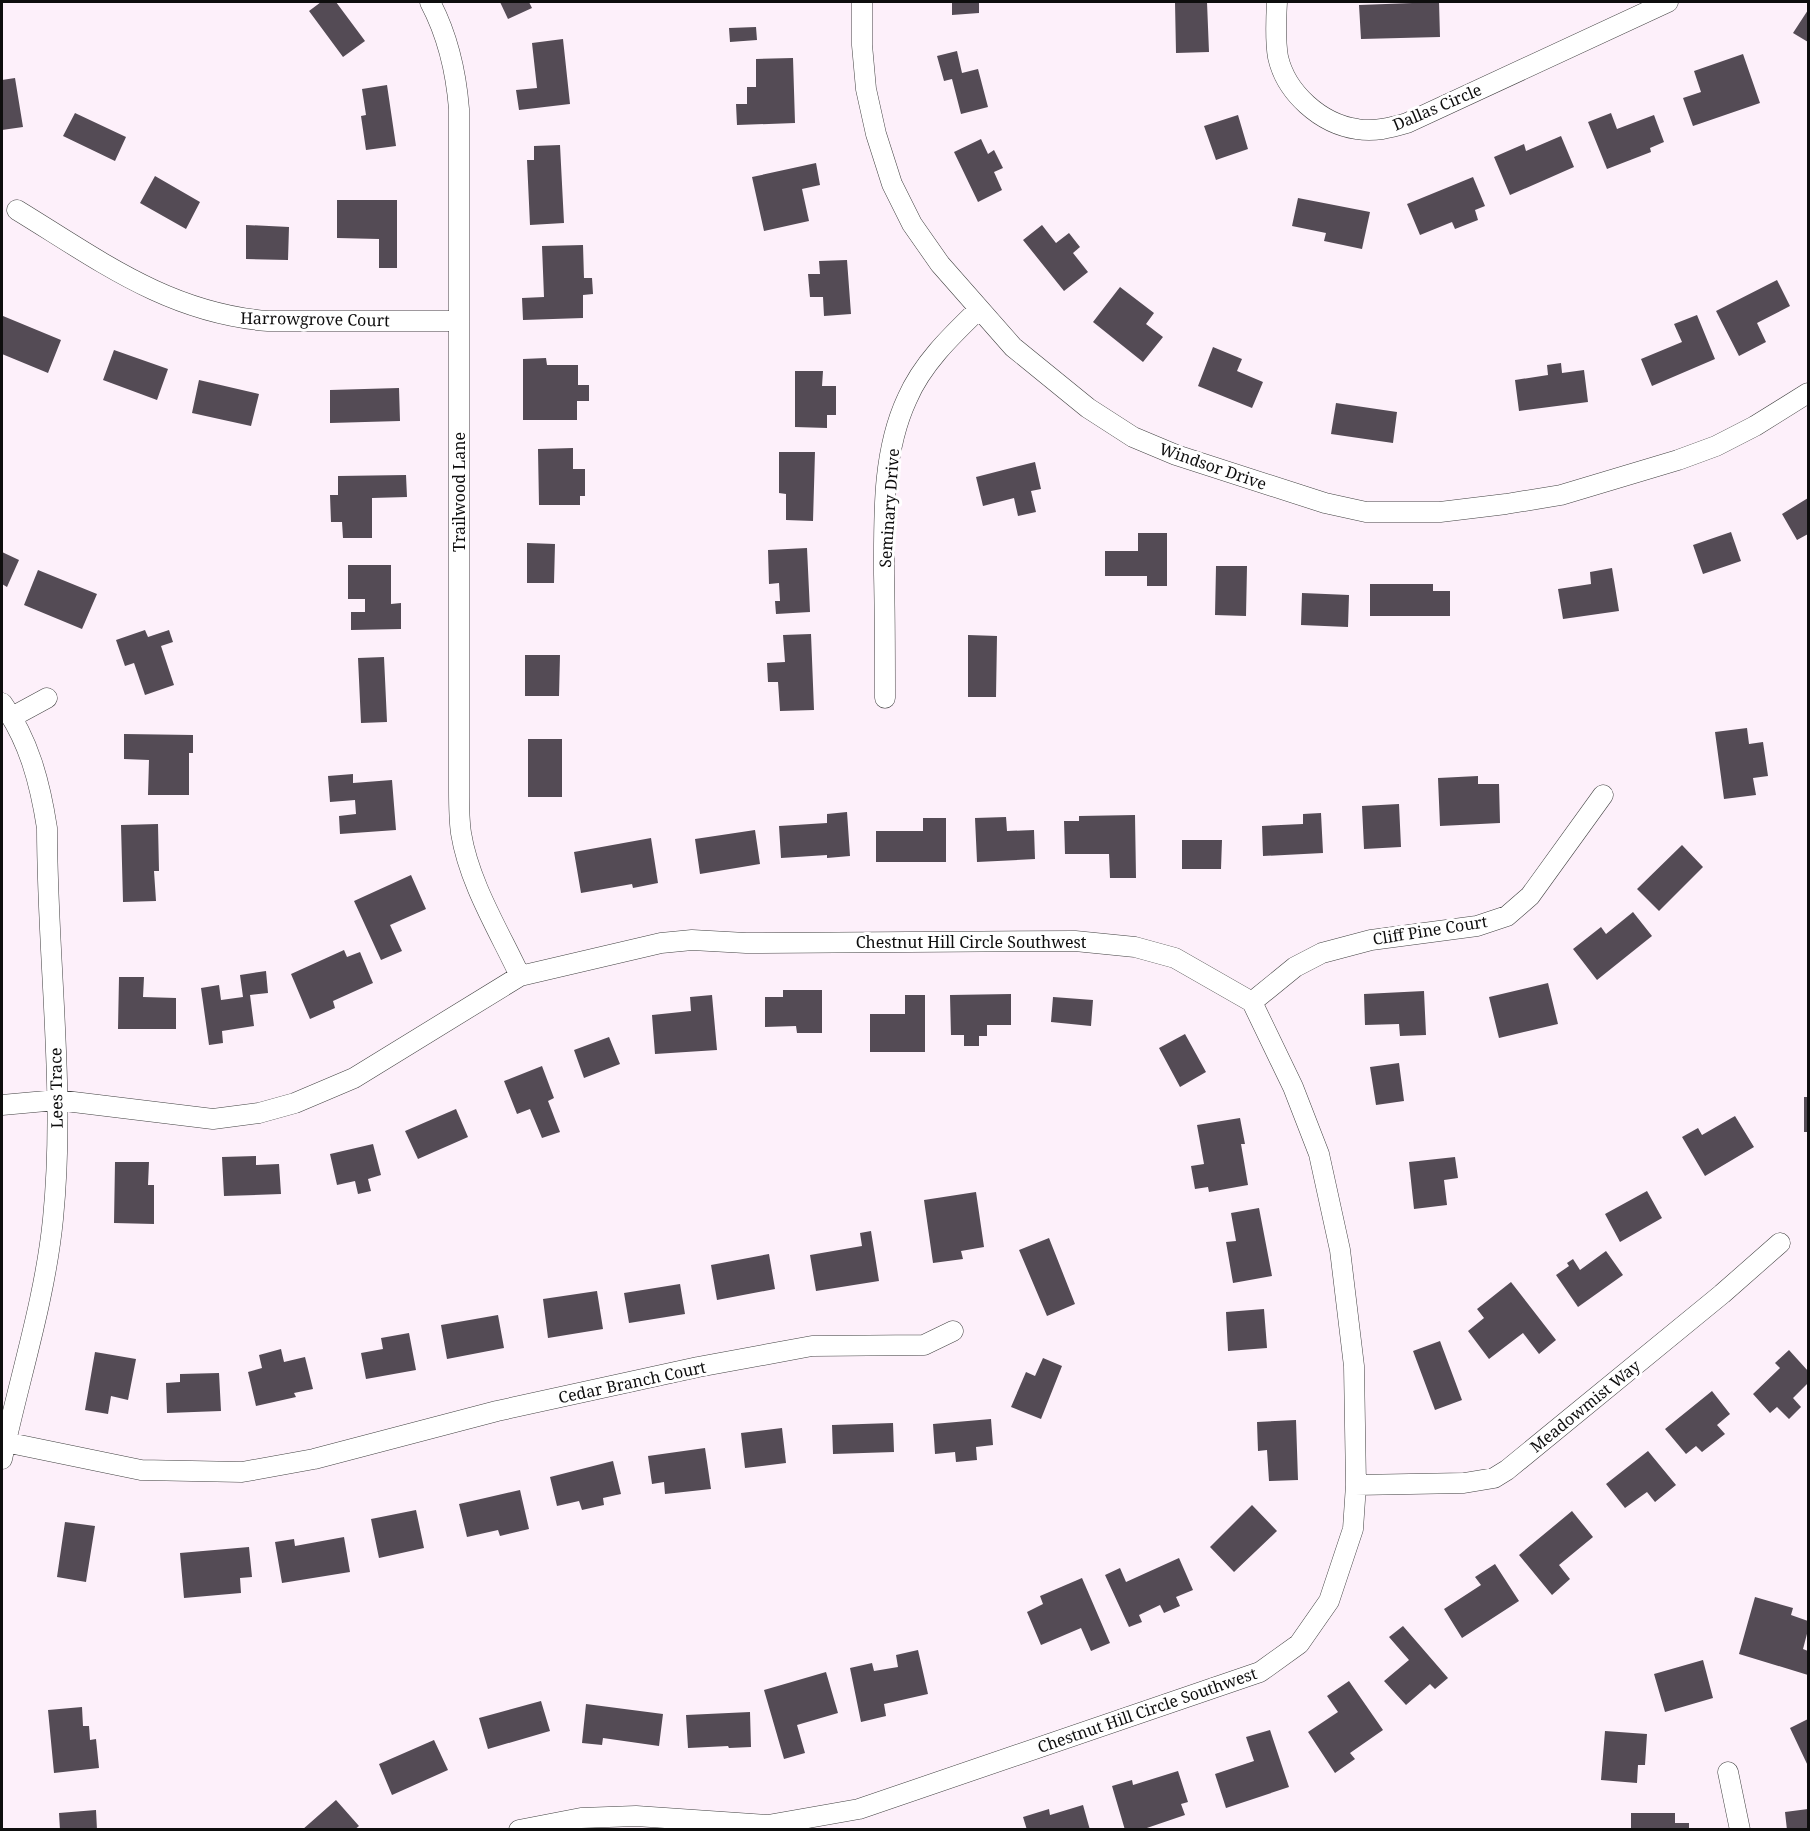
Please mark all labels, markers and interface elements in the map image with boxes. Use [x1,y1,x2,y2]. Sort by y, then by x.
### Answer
street label: Dallas Circle [1389,78,1485,136]
street label: Harrowgrove Court [240,307,390,331]
street label: Trailwood Lane [448,432,470,552]
street label: Windsor Drive [1156,437,1270,495]
street label: Seminary Drive [874,448,904,568]
street label: Cliff Pine Court [1371,910,1489,950]
street label: Chestnut Hill Circle Southwest [856,931,1087,953]
street label: Lees Trace [44,1047,68,1129]
street label: Meadowmist Way [1525,1354,1646,1457]
street label: Cedar Branch Court [556,1356,708,1408]
street label: Chestnut Hill Circle Southwest [1034,1662,1260,1758]

